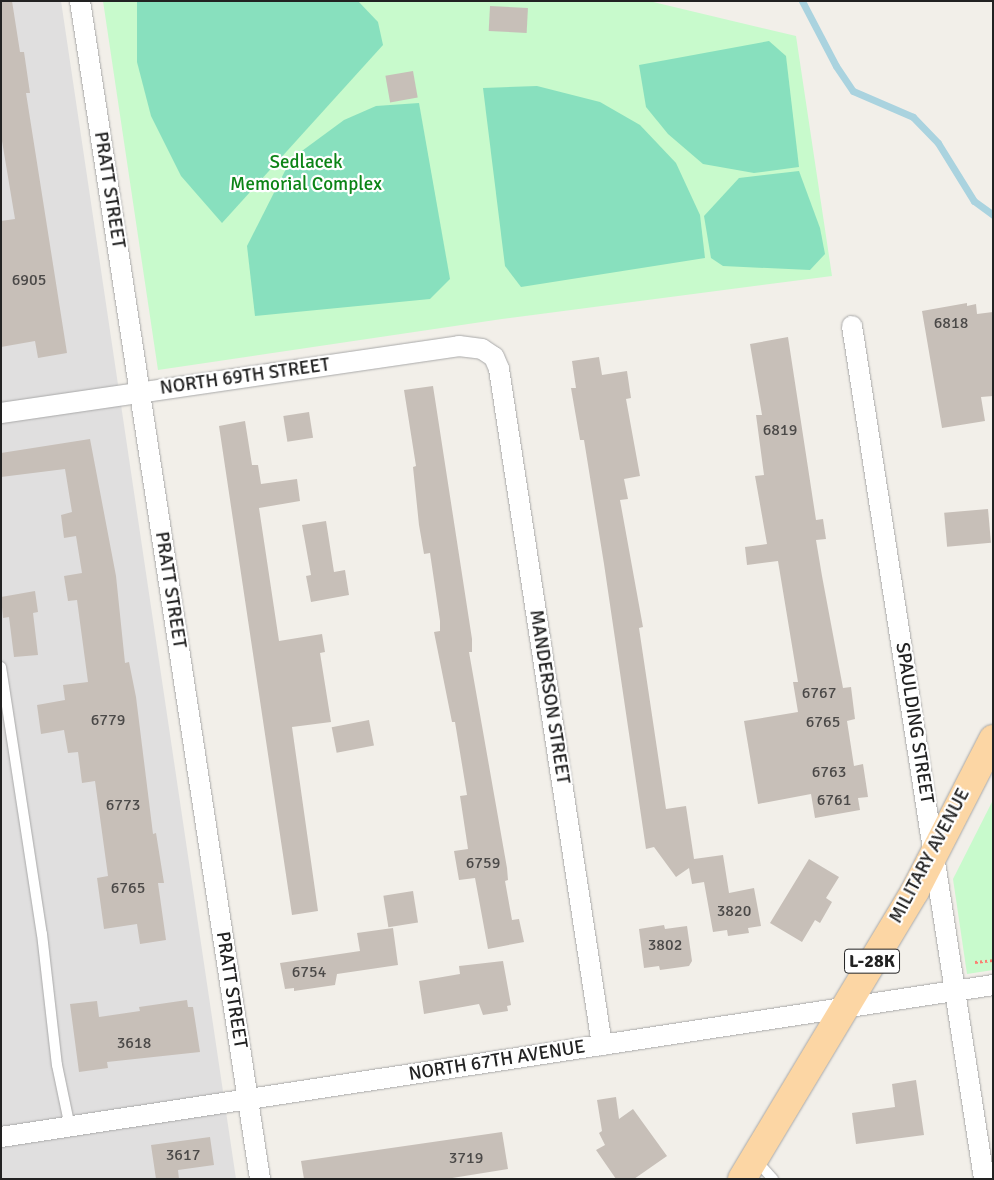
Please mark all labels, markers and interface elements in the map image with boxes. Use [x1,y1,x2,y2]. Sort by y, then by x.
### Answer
street label: PRATT STREET [89,130,129,250]
park label: Sedlacek Memorial Complex [230,152,382,196]
house number: 6905 [12,270,46,290]
house number: 6818 [934,313,968,333]
street label: NORTH 69TH STREET [159,354,331,400]
house number: 6819 [763,420,797,440]
street label: PRATT STREET [150,530,190,650]
street label: MANDERSON STREET [524,608,574,786]
street label: SPAULDING STREET [890,641,938,805]
house number: 6767 [802,683,836,703]
house number: 6779 [91,710,125,730]
house number: 6765 [806,712,840,732]
house number: 6763 [812,762,846,782]
street label: MILITARY AVENUE [885,785,975,927]
house number: 6761 [817,790,851,810]
house number: 6773 [106,795,140,815]
house number: 6759 [466,853,500,873]
house number: 6765 [111,878,145,898]
house number: 3820 [717,901,751,921]
street label: PRATT STREET [211,930,251,1050]
house number: 3802 [648,935,682,955]
road number: L-28K [843,946,901,976]
house number: 6754 [292,962,326,982]
house number: 3618 [117,1033,151,1053]
street label: NORTH 67TH AVENUE [407,1036,587,1086]
house number: 3617 [166,1145,200,1165]
house number: 3719 [449,1148,483,1168]

